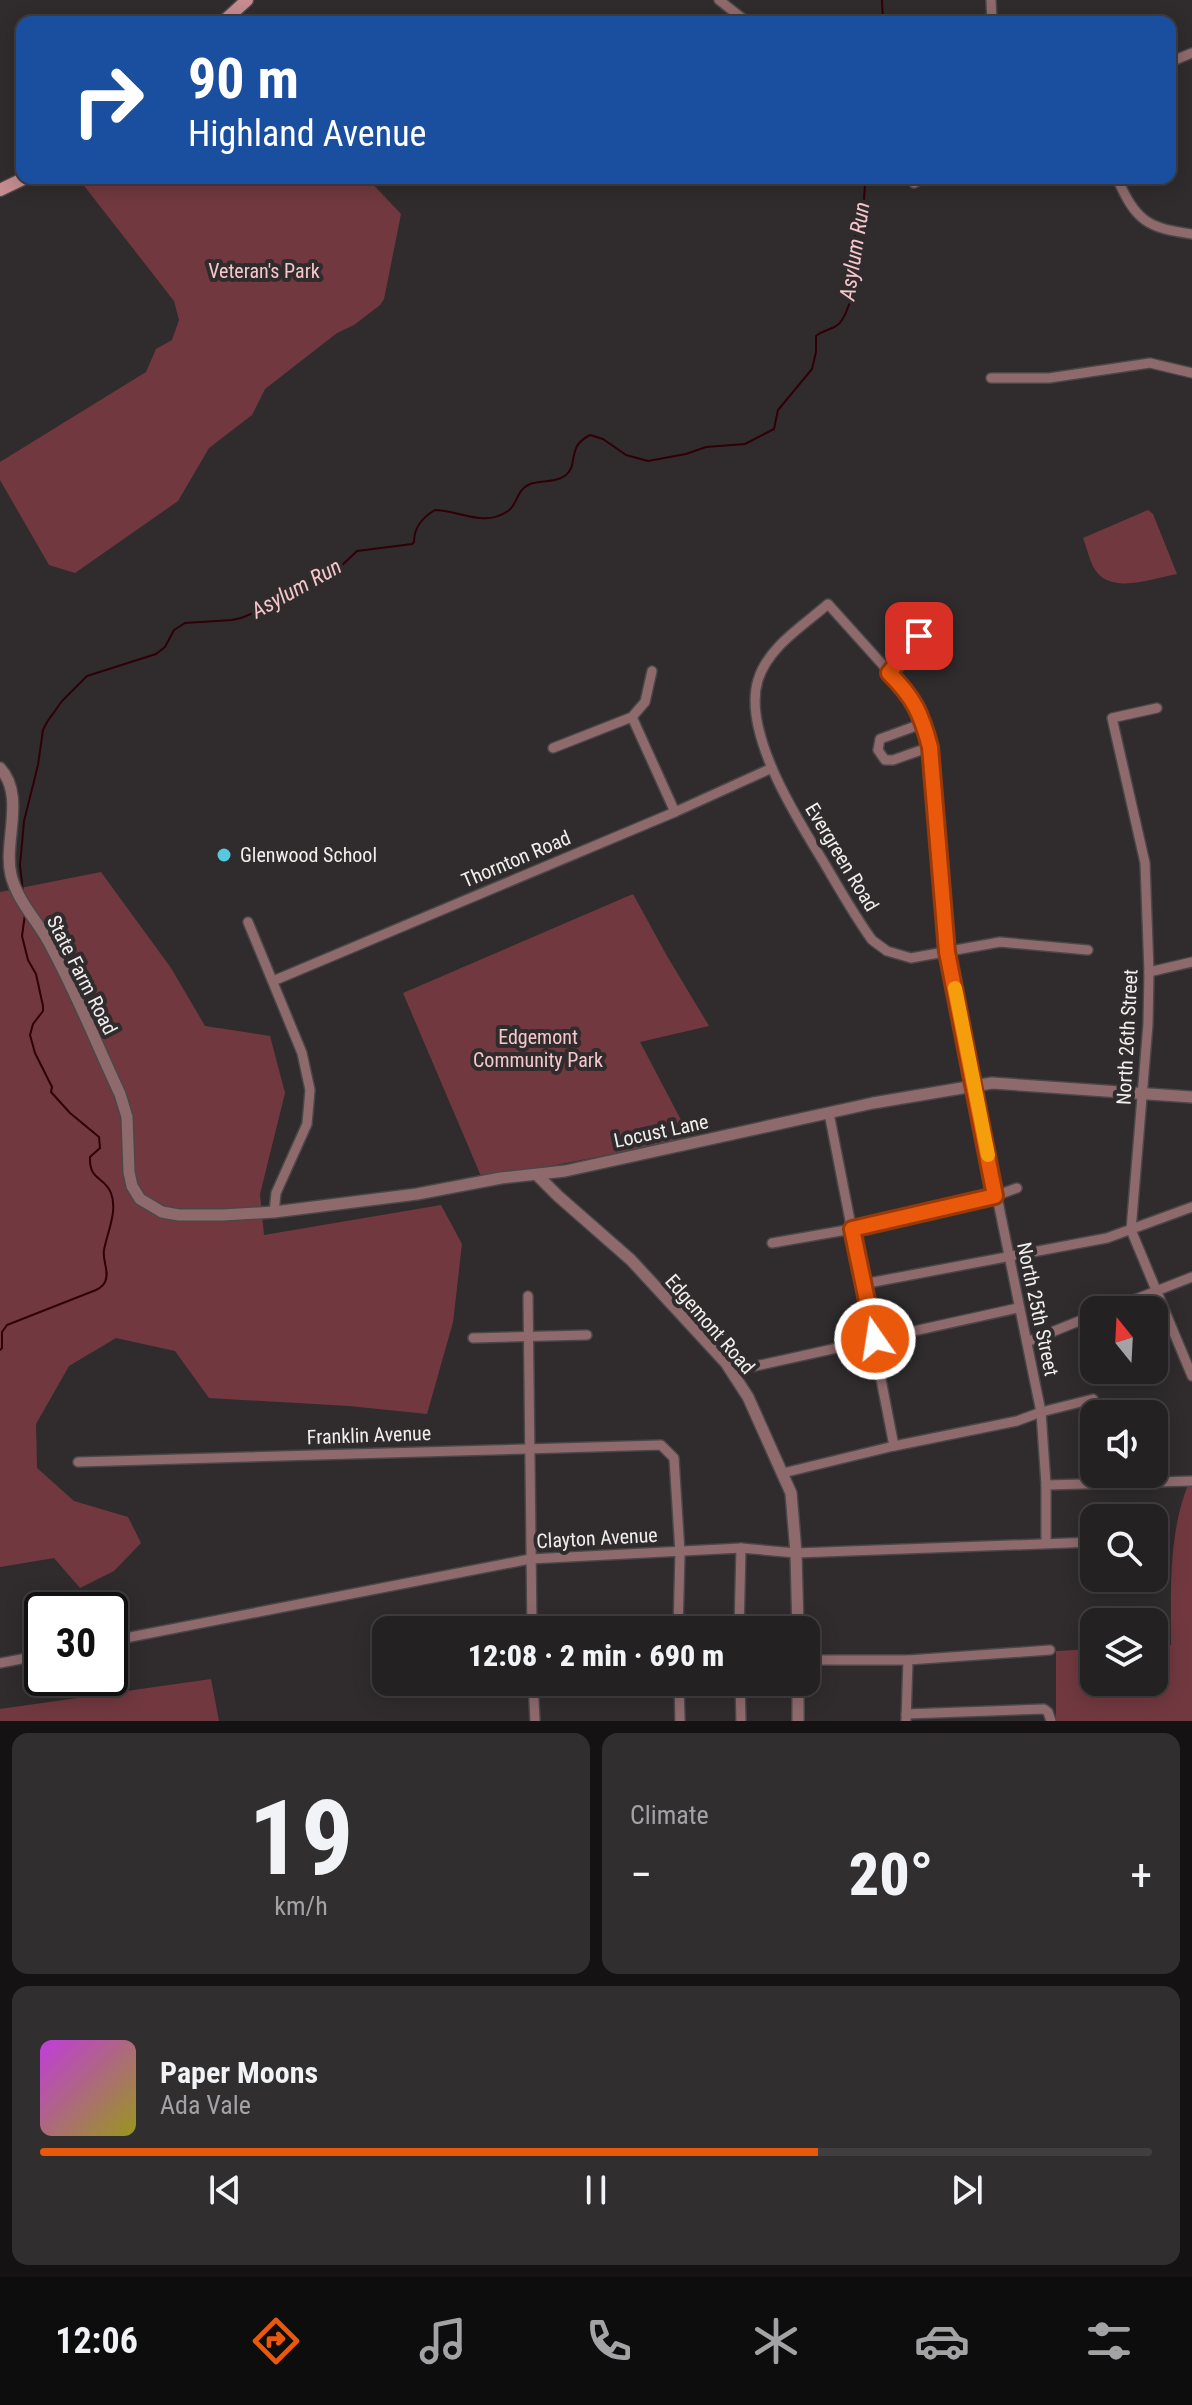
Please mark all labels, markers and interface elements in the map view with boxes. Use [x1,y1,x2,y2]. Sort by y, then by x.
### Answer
text: 90 m [188,46,299,112]
icon: right [56,48,160,152]
text: Highland Avenue [188,113,426,155]
water label: Asylum Run [834,200,875,303]
park label: Veteran's Park [208,259,320,283]
water label: Asylum Run [246,553,346,624]
pin [885,602,953,670]
icon: arrive [897,614,941,658]
street label: Evergreen Road [800,798,884,916]
street label: Thornton Road [458,825,574,893]
place label: Glenwood School [240,843,377,867]
marker: Glenwood School [215,846,233,864]
street label: State Farm Road [42,911,122,1039]
street label: North 26th Street [1111,968,1143,1106]
park label: Edgemont Community Park [473,1025,603,1072]
street label: Locust Lane [611,1109,711,1153]
street label: North 25th Street [1012,1240,1064,1378]
street label: Edgemont Road [660,1269,760,1379]
north arrow [1080,1296,1168,1384]
map controls [1080,1296,1168,1696]
position arrow [833,1297,917,1381]
button: sound [1080,1400,1168,1488]
street label: Franklin Avenue [306,1421,432,1449]
button: search [1080,1504,1168,1592]
street label: Clayton Avenue [536,1523,658,1553]
speed limit sign: 30 [24,1592,128,1696]
button: layers [1080,1608,1168,1696]
text: 12:08 · 2 min · 690 m [468,1638,724,1673]
text: 19 [248,1778,354,1899]
text: Climate [630,1800,709,1830]
text: 20° [849,1839,933,1910]
text: − [630,1849,652,1901]
text: + [1130,1849,1152,1901]
text: km/h [274,1891,328,1921]
text: Paper Moons [160,2055,318,2090]
text: Ada Vale [160,2090,251,2120]
icon: previous [203,2168,247,2212]
icon: pause [574,2168,618,2212]
icon: next [945,2168,989,2212]
icon: directions [248,2313,304,2369]
icon: music [415,2313,471,2369]
icon: phone [581,2313,637,2369]
icon: climate [748,2313,804,2369]
icon: car [914,2313,970,2369]
icon: filters [1081,2313,1137,2369]
text: 12:06 [55,2320,138,2362]

